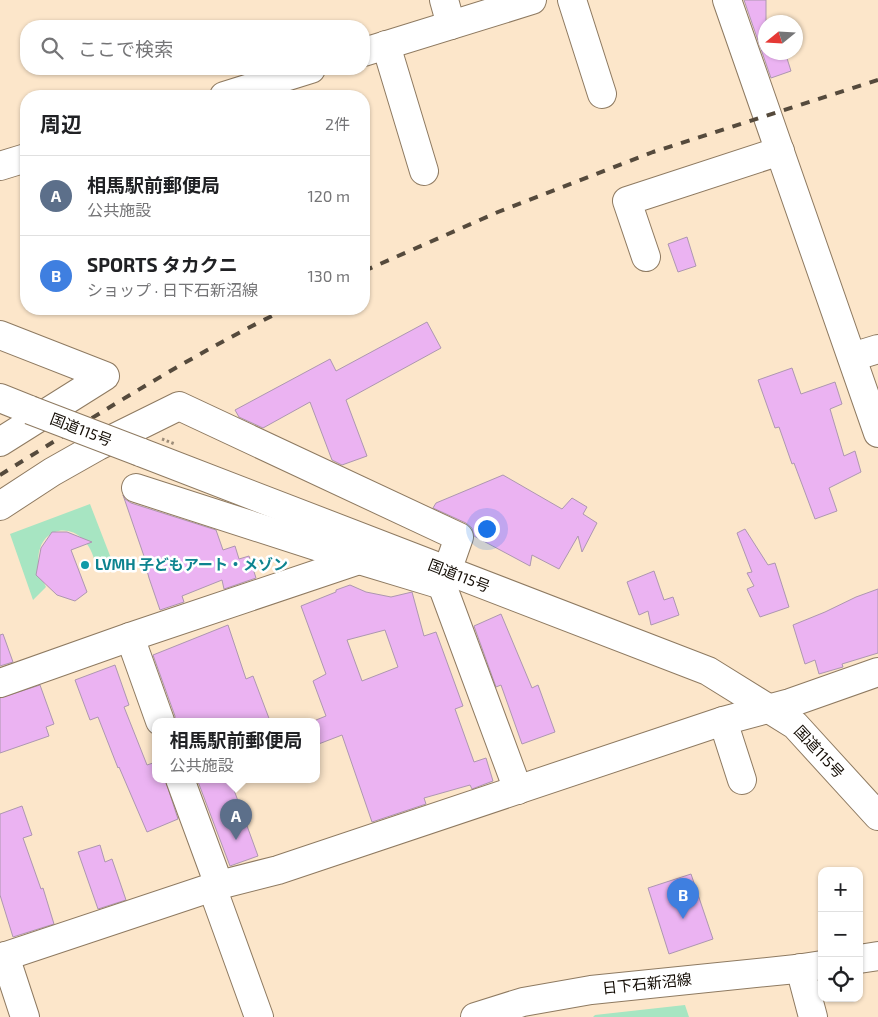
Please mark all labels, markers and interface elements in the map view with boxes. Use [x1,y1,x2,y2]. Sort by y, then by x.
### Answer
north arrow [758,15,803,60]
search box [20,20,370,75]
icon: search [38,34,66,62]
text: ここで検索 [78,37,173,60]
text: 周辺 [40,111,82,136]
text: 2件 [325,114,350,133]
text: 相馬駅前郵便局 [87,173,220,196]
text: A [51,186,61,205]
text: 120 m [307,186,350,205]
text: 公共施設 [87,200,151,219]
text: SPORTS タカクニ [87,253,238,276]
text: B [51,266,61,285]
text: 130 m [308,266,350,285]
text: ショップ · 日下石新沼線 [87,280,258,299]
street label: 国道115号 [48,409,115,449]
your location [474,516,500,542]
place label: LVMH 子どもアート・メゾン [95,555,288,573]
street label: 国道115号 [426,555,493,595]
marker: LVMH 子どもアート・メゾン [79,559,91,571]
popup [152,718,320,783]
street label: 国道115号 [791,721,848,781]
text: 相馬駅前郵便局 [169,728,303,751]
text: 公共施設 [169,755,234,774]
pin: A [220,799,252,840]
map controls [818,867,863,1002]
button: + [818,867,863,912]
pin: B [667,878,699,919]
button: − [818,912,863,957]
button: locate [818,957,863,1002]
street label: 日下石新沼線 [601,969,693,997]

